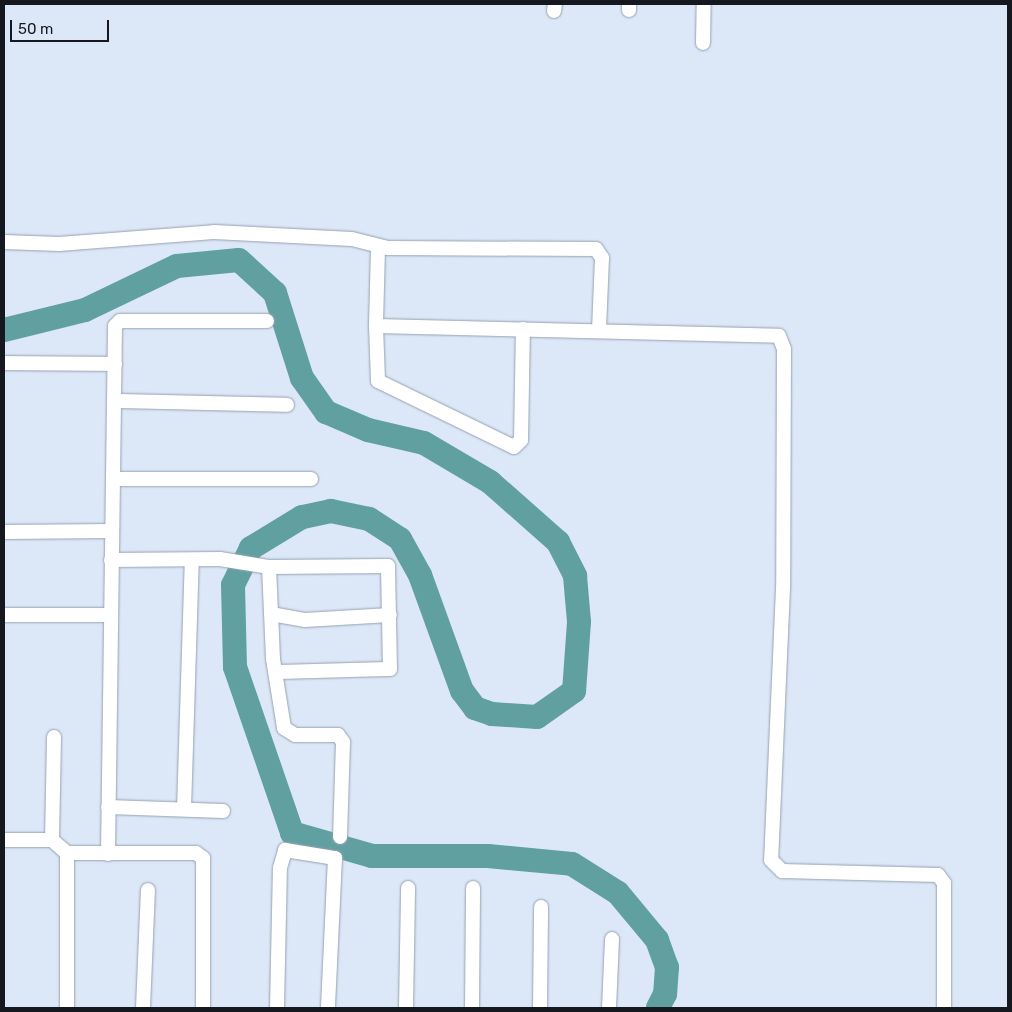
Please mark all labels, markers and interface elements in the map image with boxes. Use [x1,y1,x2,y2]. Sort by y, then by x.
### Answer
scale bar [12,10,111,42]
text: 50 m [18,20,53,38]

